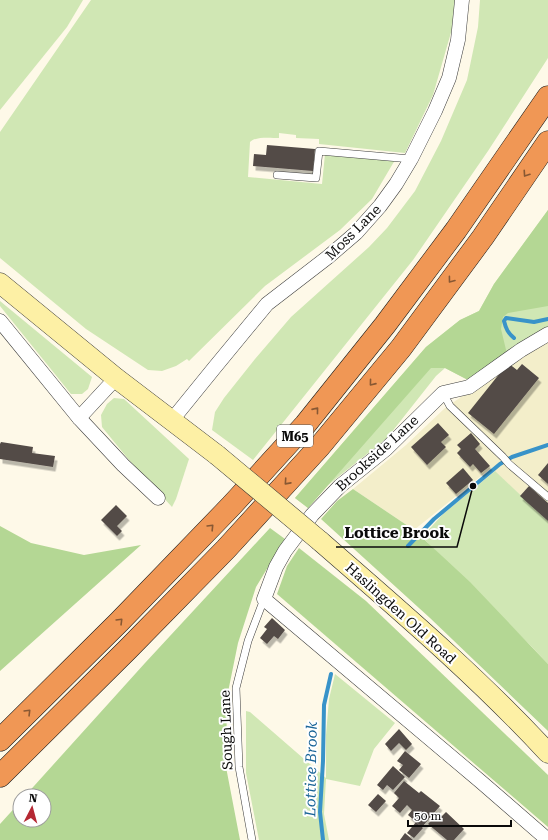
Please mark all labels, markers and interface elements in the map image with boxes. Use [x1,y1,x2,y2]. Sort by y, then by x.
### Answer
one-way arrow [523,170,531,177]
street label: Moss Lane [322,201,384,263]
one-way arrow [449,276,456,283]
one-way arrow [369,379,376,386]
one-way arrow [312,408,319,415]
street label: Brookside Lane [333,412,422,494]
road number: M65 [277,425,313,447]
one-way arrow [284,477,292,485]
callout: Lottice Brook [336,520,457,547]
one-way arrow [206,524,213,532]
text: Lottice Brook [344,524,450,542]
street label: Haslingden Old Road [343,559,459,667]
one-way arrow [115,618,123,626]
street label: Sough Lane [217,689,235,770]
one-way arrow [23,709,31,717]
water label: Lottice Brook [301,720,321,818]
north arrow [12,788,52,828]
text: N [28,792,38,806]
scale bar [408,802,511,828]
text: 50 m [414,809,441,823]

